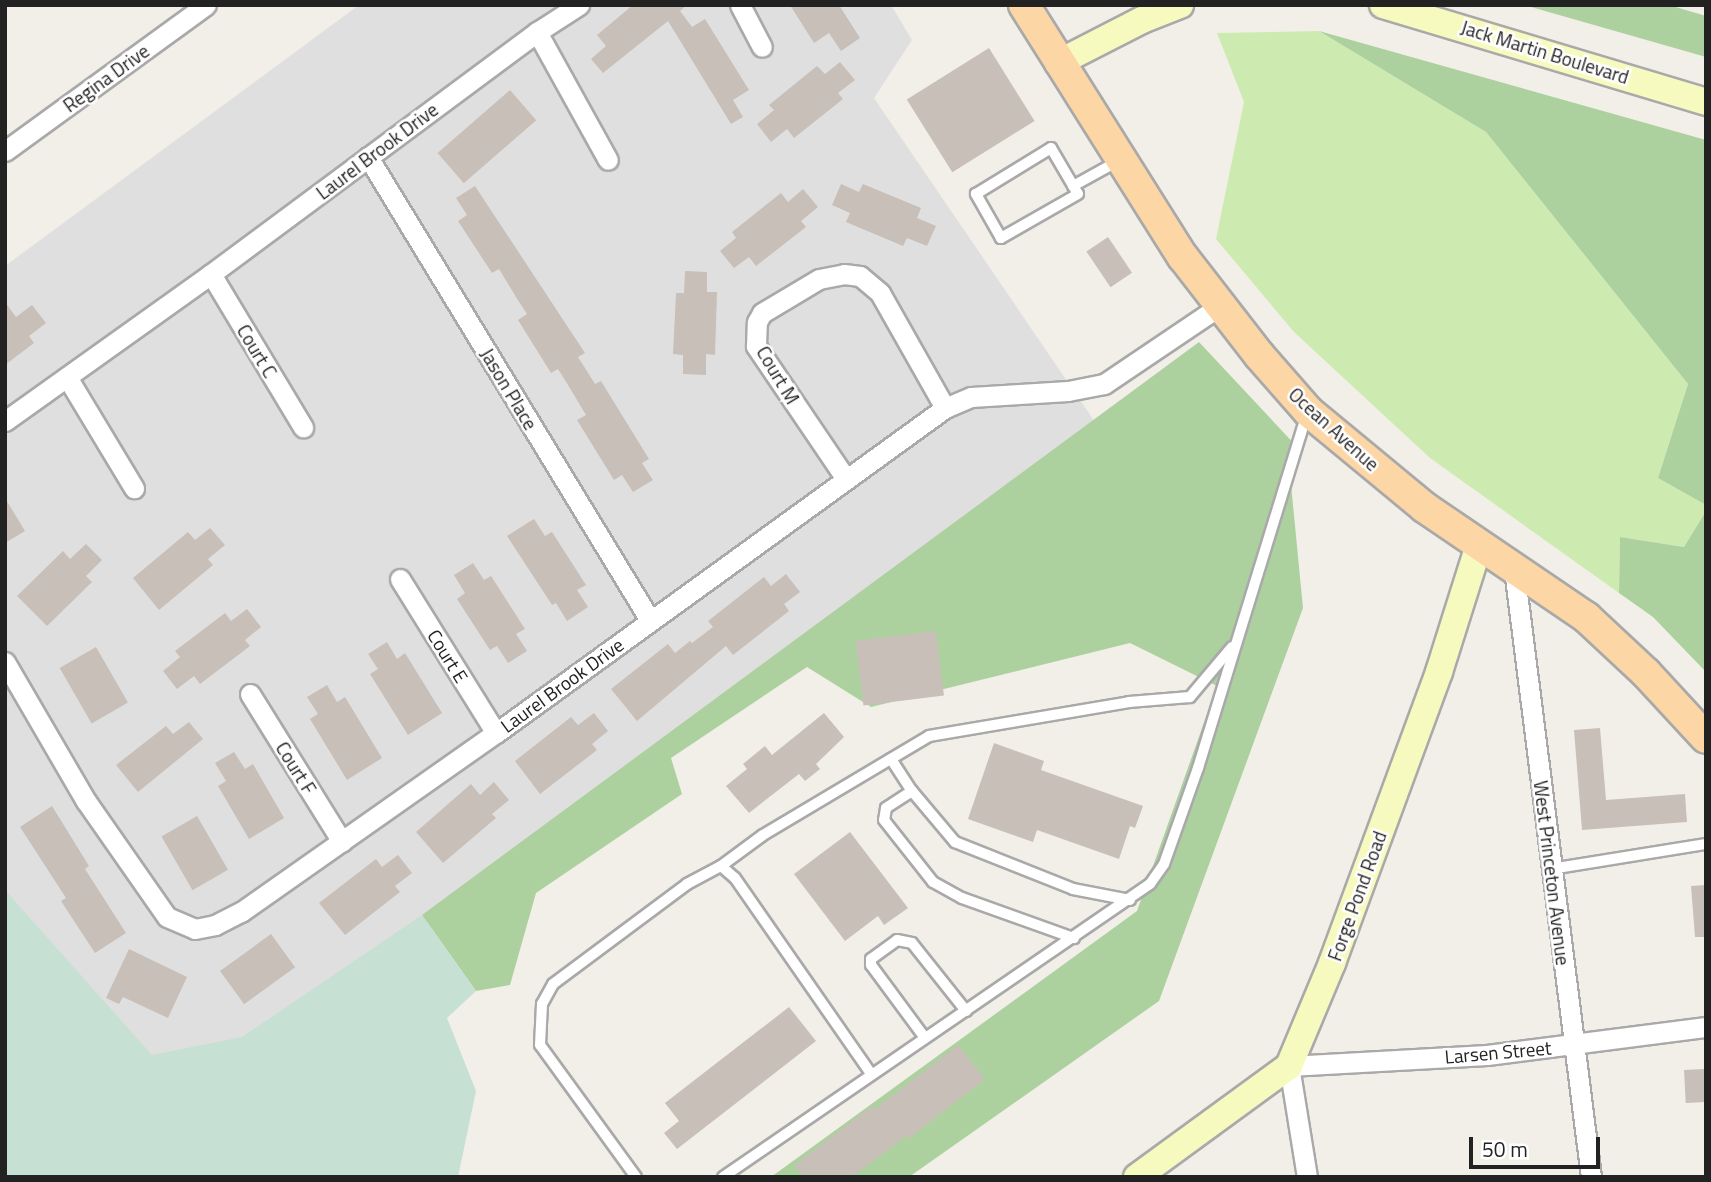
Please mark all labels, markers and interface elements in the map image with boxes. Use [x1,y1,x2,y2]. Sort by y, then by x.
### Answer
street label: Jack Martin Boulevard [1458,16,1632,88]
street label: Regina Drive [59,39,153,117]
street label: Laurel Brook Drive [312,98,442,204]
street label: Court C [232,320,282,382]
street label: Court M [752,342,804,408]
street label: Jason Place [476,344,542,434]
street label: Ocean Avenue [1284,383,1384,475]
street label: Court E [423,625,473,687]
street label: Laurel Brook Drive [496,633,628,737]
street label: Court F [271,737,321,799]
street label: West Princeton Avenue [1529,779,1575,967]
street label: Forge Pond Road [1323,828,1391,964]
street label: Larsen Street [1444,1036,1552,1068]
scale bar [1473,1122,1604,1166]
text: 50 m [1482,1133,1528,1165]

